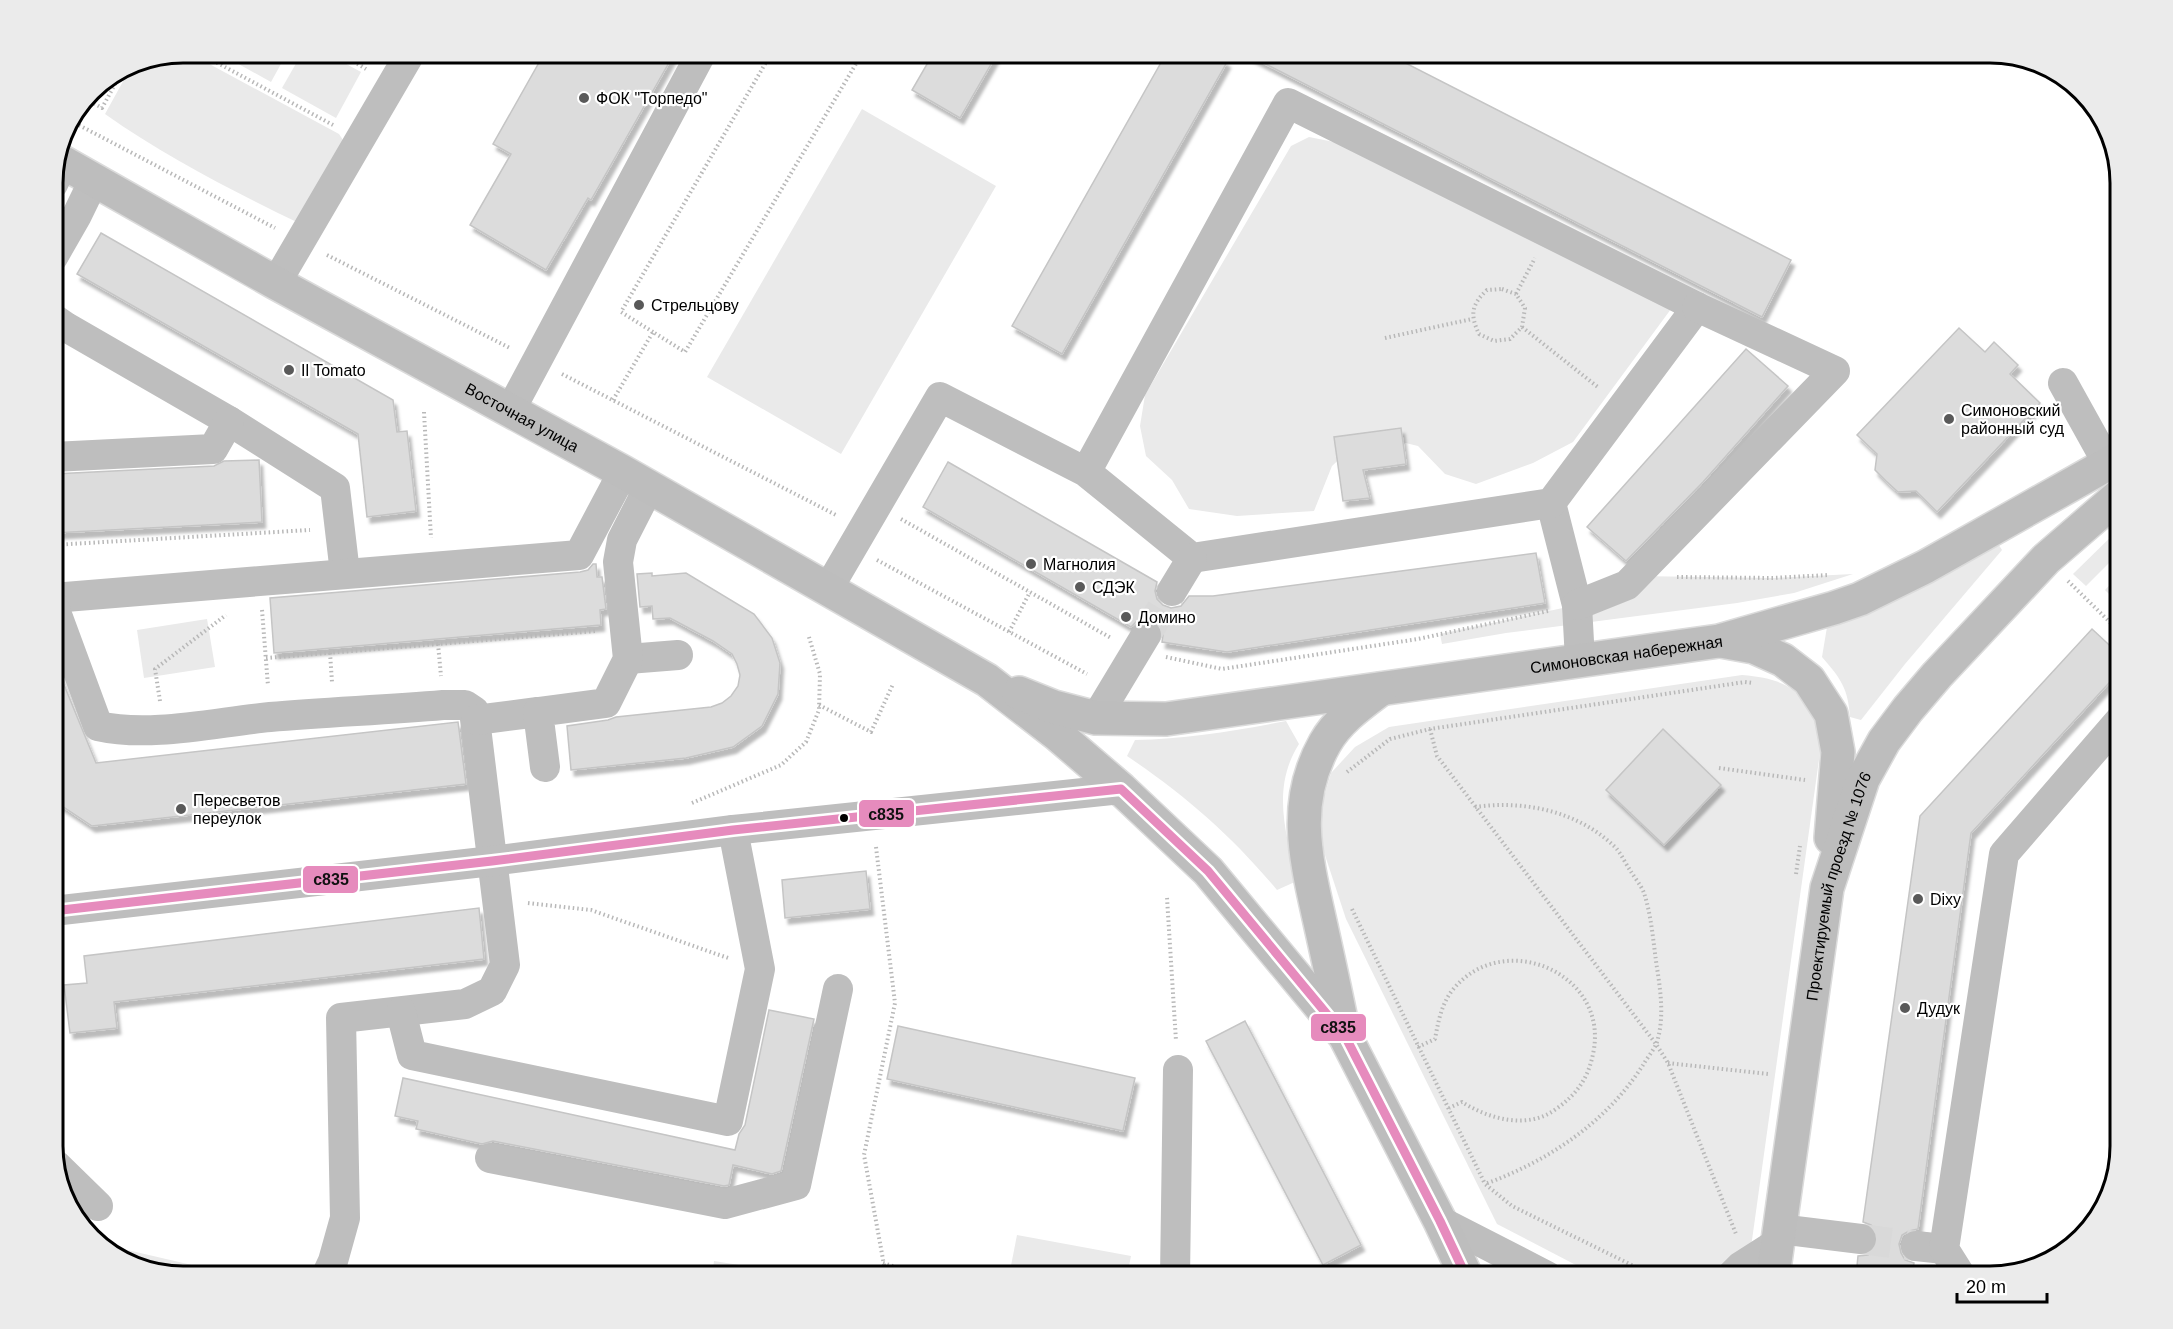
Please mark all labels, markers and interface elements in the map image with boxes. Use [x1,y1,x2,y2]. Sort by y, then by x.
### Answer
place label: ФОК "Торпедо" [596,90,708,107]
marker: ФОК "Торпедо" [577,91,591,105]
place label: Стрельцову [651,297,739,314]
marker: Стрельцову [632,298,646,312]
place label: Il Tomato [301,362,366,379]
marker: Il Tomato [282,363,296,377]
street label: Восточная улица [462,380,582,455]
place label: Симоновский районный суд [1961,402,2065,437]
marker: Симоновский районный суд [1942,412,1956,426]
place label: Магнолия [1043,556,1116,573]
marker: Магнолия [1024,557,1038,571]
place label: СДЭК [1092,579,1136,596]
marker: СДЭК [1073,580,1087,594]
place label: Домино [1138,609,1196,626]
marker: Домино [1119,610,1133,624]
street label: Симоновская набережная [1529,633,1724,677]
street label: Проектируемый проезд № 1076 [1803,768,1875,1002]
place label: Пересветов переулок [193,792,280,827]
line badge: с835 [858,799,915,828]
marker: Пересветов переулок [174,802,188,816]
text: с835 [868,806,904,823]
unlabelled marker [838,812,850,824]
line badge: с835 [302,865,359,894]
text: с835 [313,871,349,888]
place label: Dixy [1930,891,1961,908]
marker: Dixy [1911,892,1925,906]
place label: Дудук [1917,1000,1961,1017]
marker: Дудук [1898,1001,1912,1015]
line badge: с835 [1310,1013,1367,1042]
text: с835 [1320,1019,1356,1036]
scale bar [1957,1266,2047,1304]
text: 20 m [1966,1277,2006,1297]

